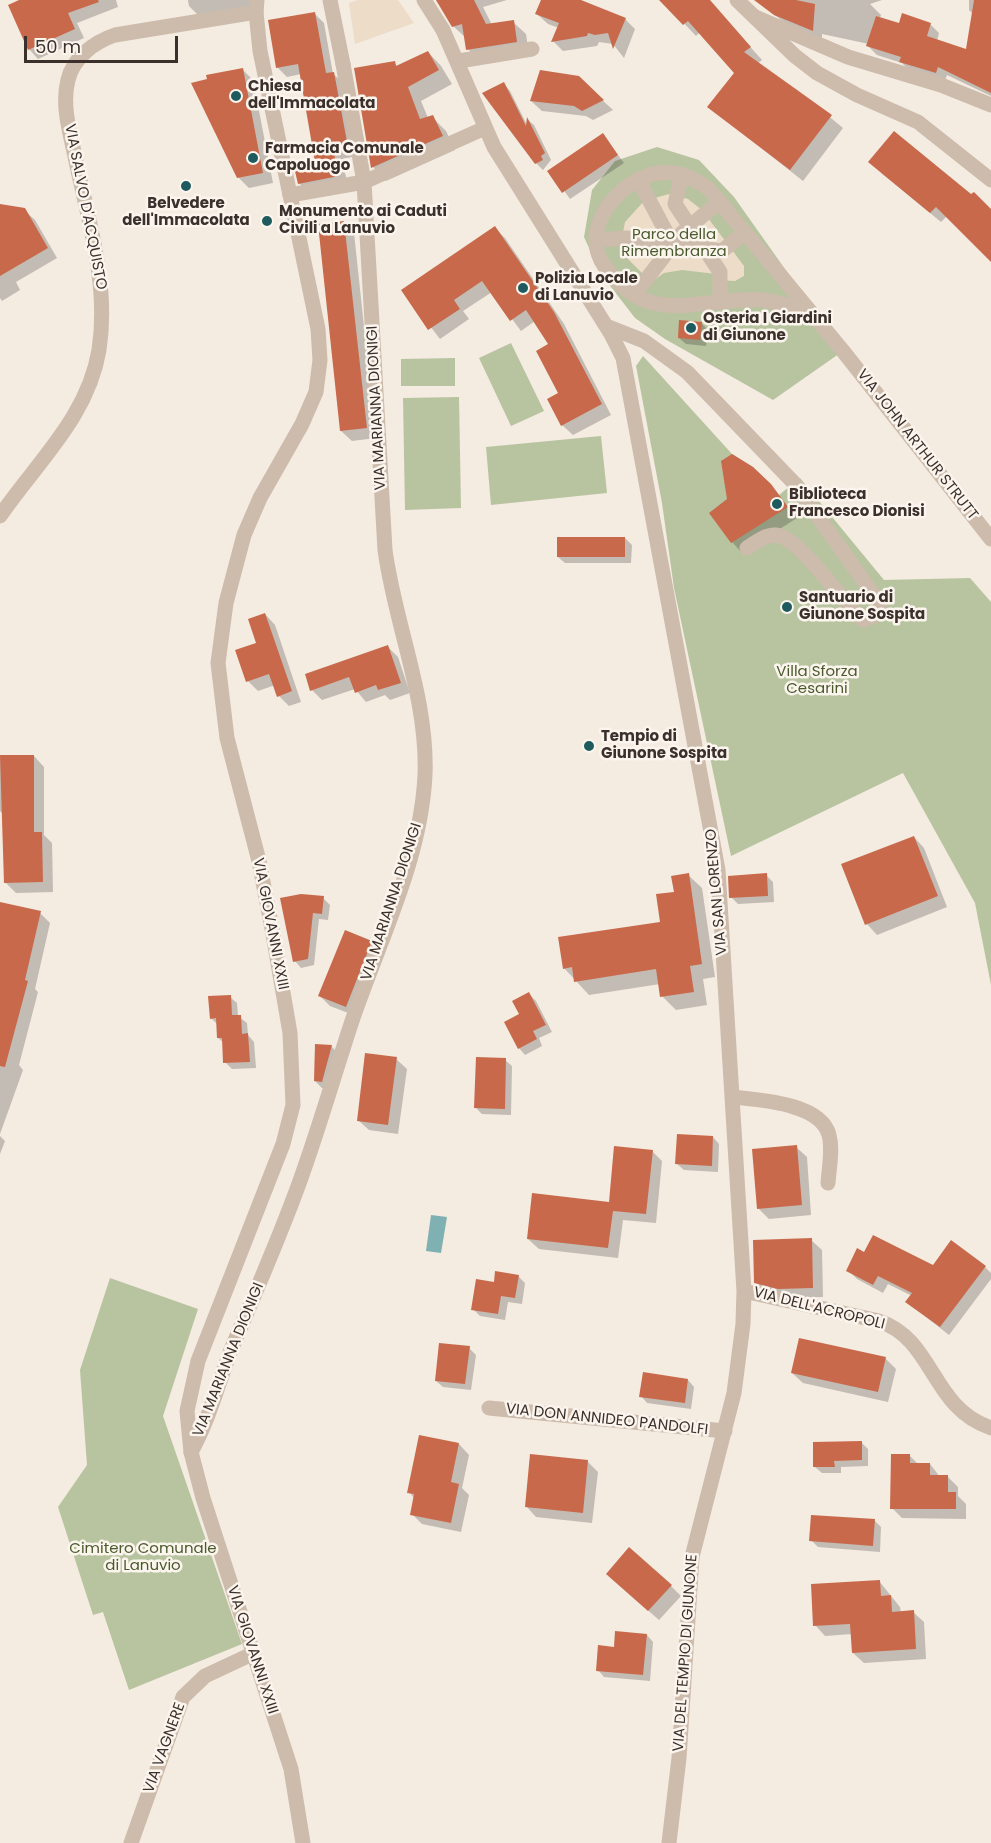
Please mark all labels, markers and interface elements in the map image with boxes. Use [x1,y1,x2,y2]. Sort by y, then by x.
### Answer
scale bar [27,24,182,62]
text: 50 m [35,34,81,59]
place label: Chiesa dell'Immacolata [248,78,375,113]
marker: Chiesa dell'Immacolata [229,89,243,103]
street label: VIA SALVO D'ACQUISTO [60,123,110,291]
place label: Farmacia Comunale Capoluogo [265,140,424,175]
marker: Farmacia Comunale Capoluogo [246,151,260,165]
marker: Belvedere dell'Immacolata [179,179,193,193]
place label: Belvedere dell'Immacolata [122,195,250,230]
place label: Monumento ai Caduti Civili a Lanuvio [279,203,447,238]
marker: Monumento ai Caduti Civili a Lanuvio [260,214,274,228]
park label: Parco della Rimembranza [621,226,727,261]
place label: Polizia Locale di Lanuvio [535,270,638,305]
marker: Polizia Locale di Lanuvio [516,281,530,295]
place label: Osteria I Giardini di Giunone [703,310,832,345]
marker: Osteria I Giardini di Giunone [684,321,698,335]
street label: VIA MARIANNA DIONIGI [364,325,390,491]
street label: VIA JOHN ARTHUR STRUTT [853,366,981,524]
place label: Biblioteca Francesco Dionisi [789,486,925,521]
marker: Biblioteca Francesco Dionisi [770,497,784,511]
place label: Santuario di Giunone Sospita [799,589,925,624]
marker: Santuario di Giunone Sospita [780,600,794,614]
park label: Villa Sforza Cesarini [776,663,858,698]
place label: Tempio di Giunone Sospita [601,728,727,763]
marker: Tempio di Giunone Sospita [582,739,596,753]
street label: VIA MARIANNA DIONIGI [358,821,426,983]
street label: VIA SAN LORENZO [703,828,731,956]
street label: VIA GIOVANNI XXIII [248,857,292,991]
street label: VIA MARIANNA DIONIGI [190,1280,268,1440]
street label: VIA DELL'ACROPOLI [751,1284,887,1334]
street label: VIA DON ANNIDEO PANDOLFI [505,1400,709,1440]
park label: Cimitero Comunale di Lanuvio [69,1540,217,1575]
street label: VIA DEL TEMPIO DI GIUNONE [670,1554,702,1752]
street label: VIA GIOVANNI XXIII [223,1584,281,1716]
street label: VIA VAGNERE [140,1700,190,1796]

